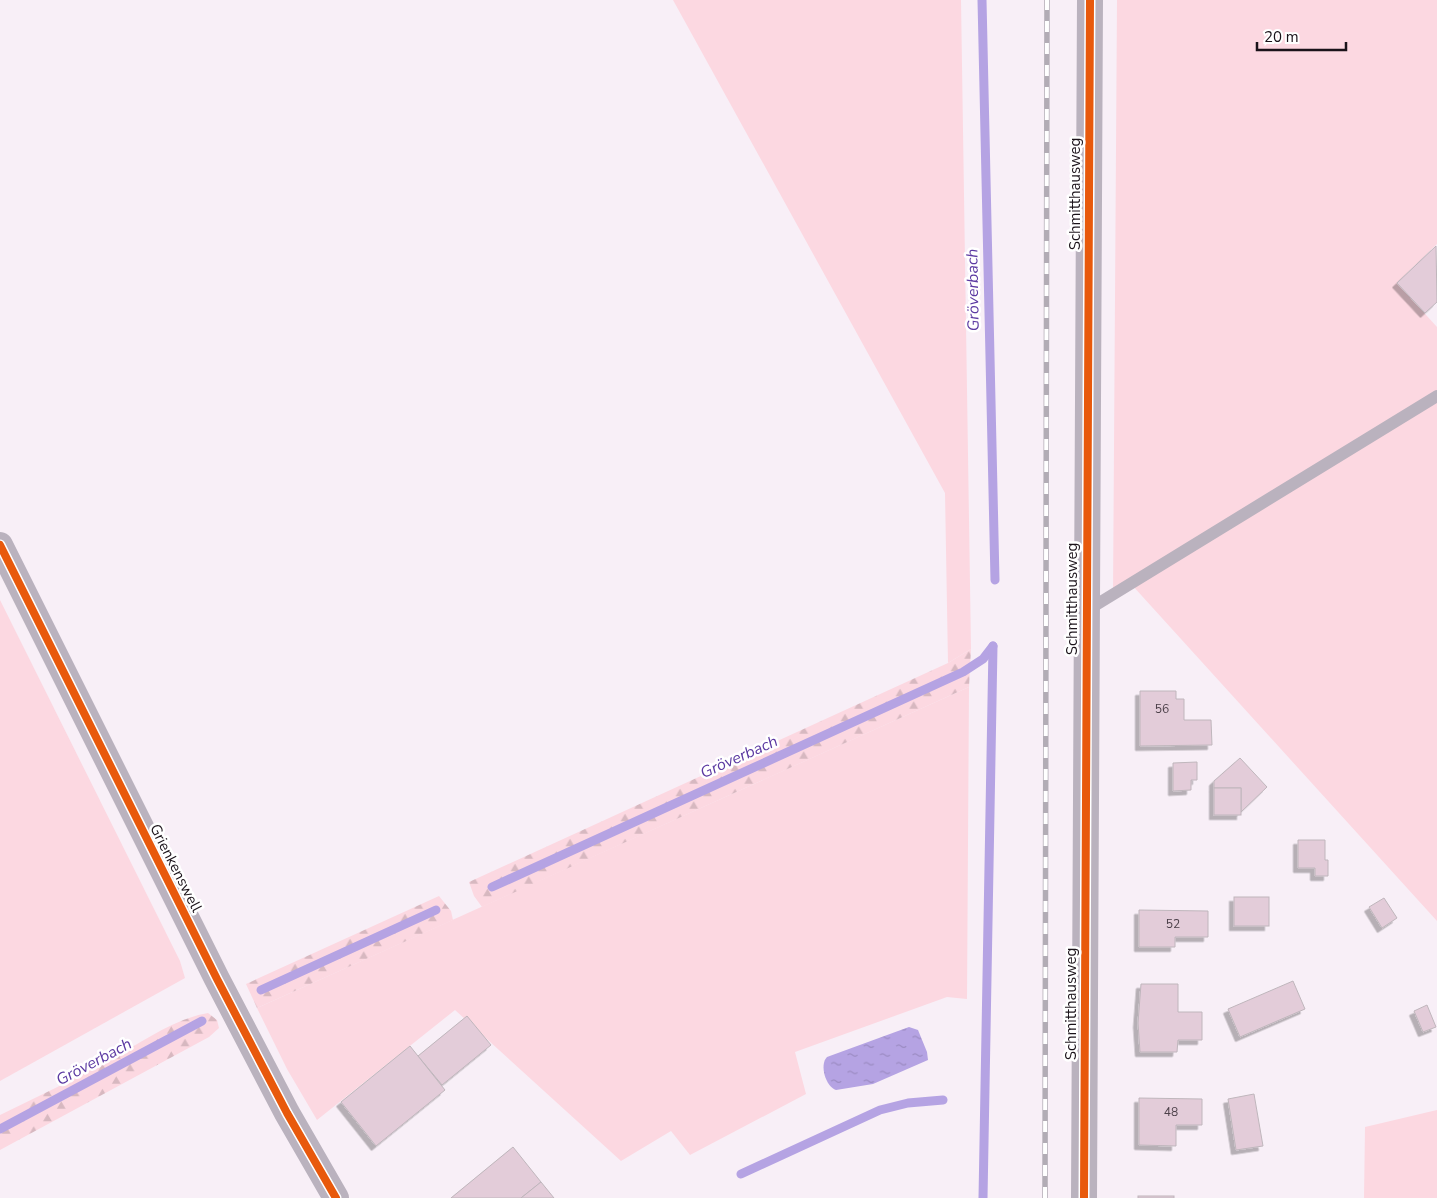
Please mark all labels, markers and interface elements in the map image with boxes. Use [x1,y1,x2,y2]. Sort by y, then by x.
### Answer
scale bar [1257,20,1346,52]
text: 20 m [1264,27,1299,47]
street label: Schmitthausweg [1065,138,1085,250]
water label: Gröverbach [961,248,985,332]
street label: Schmitthausweg [1062,543,1082,655]
house number: 56 [1155,701,1169,717]
water label: Gröverbach [697,730,781,784]
street label: Grienkenswell [145,820,207,916]
house number: 52 [1166,916,1180,932]
street label: Schmitthausweg [1061,948,1081,1060]
water label: Gröverbach [52,1033,136,1091]
house number: 48 [1164,1104,1178,1120]

